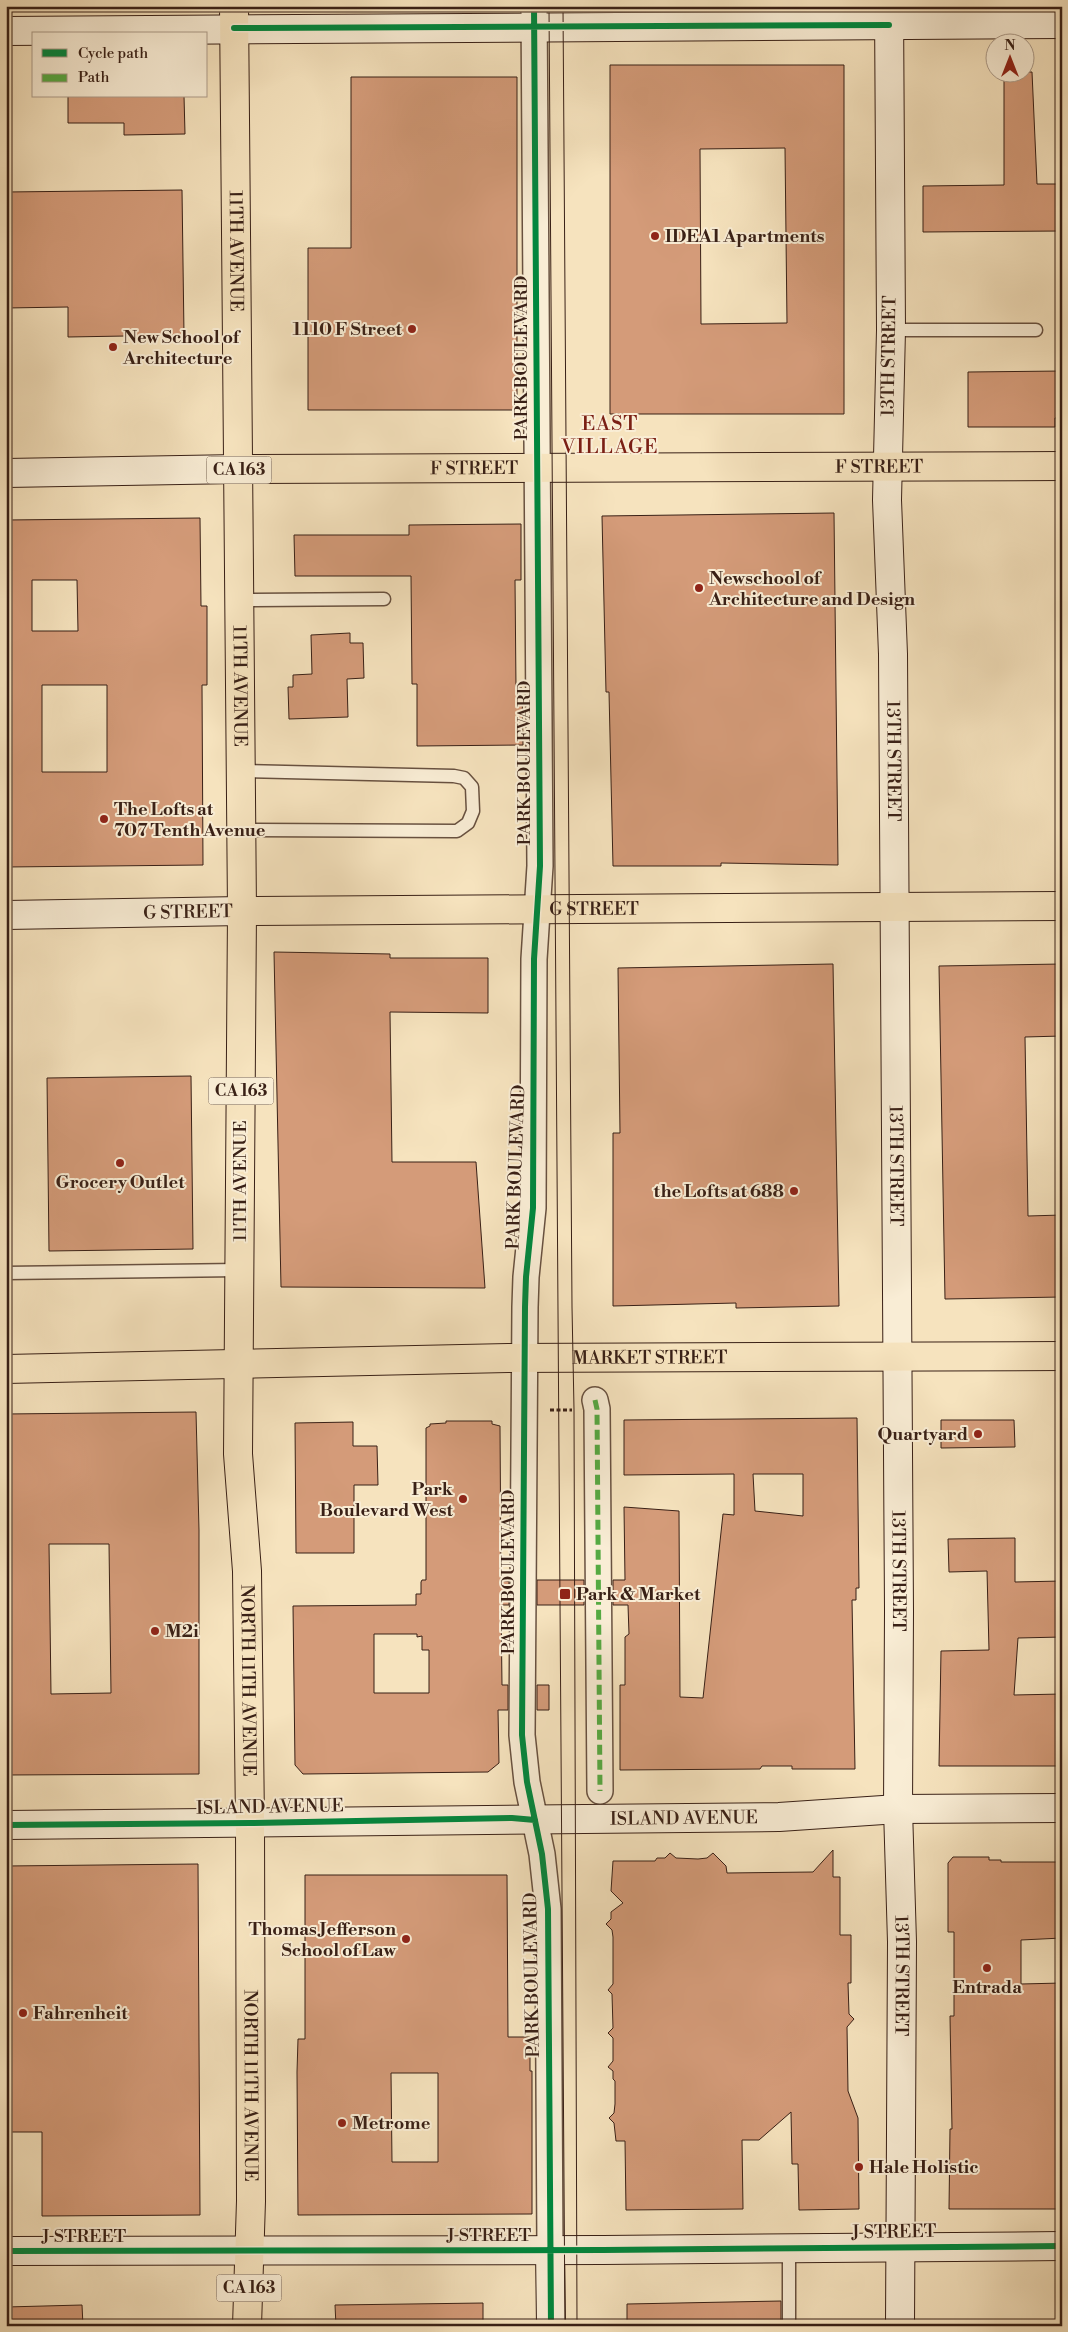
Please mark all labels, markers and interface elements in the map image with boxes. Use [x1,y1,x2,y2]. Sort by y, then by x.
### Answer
legend [32,32,208,98]
north arrow [986,32,1036,82]
text: N [1004,37,1016,55]
text: Cycle path [78,44,148,63]
text: Path [78,68,110,87]
street label: 11TH AVENUE [224,190,248,312]
place label: IDEA1 Apartments [665,225,825,248]
marker: IDEA1 Apartments [649,230,661,242]
street label: PARK BOULEVARD [510,275,533,441]
street label: 13TH STREET [876,295,902,417]
place label: 1110 F Street [293,318,403,341]
marker: 1110 F Street [406,323,418,335]
place label: New School of Architecture [122,326,242,370]
marker: New School of Architecture [107,341,119,353]
district label: EAST VILLAGE [560,412,659,460]
street label: F STREET [835,455,923,478]
road number: CA 163 [206,456,272,484]
street label: F STREET [430,456,518,480]
place label: Newschool of Architecture and Design [708,567,915,611]
marker: Newschool of Architecture and Design [693,582,705,594]
street label: 11TH AVENUE [228,625,252,747]
street label: PARK BOULEVARD [513,680,536,846]
street label: 13TH STREET [882,700,906,822]
place label: The Lofts at 707 Tenth Avenue [114,798,266,842]
marker: The Lofts at 707 Tenth Avenue [98,813,110,825]
street label: G STREET [549,897,639,921]
street label: G STREET [143,900,233,924]
road number: CA 163 [208,1078,274,1104]
street label: PARK BOULEVARD [502,1084,530,1250]
street label: 13TH STREET [884,1105,908,1227]
street label: 11TH AVENUE [229,1120,252,1242]
marker: Grocery Outlet [114,1157,126,1169]
place label: Grocery Outlet [55,1171,185,1194]
place label: the Lofts at 688 [654,1180,784,1203]
marker: the Lofts at 688 [788,1185,800,1197]
street label: MARKET STREET [572,1346,728,1369]
place label: Quartyard [877,1423,968,1446]
marker: Quartyard [972,1428,984,1440]
place label: Park Boulevard West [320,1478,454,1522]
street label: PARK BOULEVARD [497,1489,520,1655]
marker: Park Boulevard West [457,1493,469,1505]
street label: 13TH STREET [887,1510,911,1632]
place label: Park & Market [576,1583,701,1606]
street label: NORTH 11TH AVENUE [236,1584,261,1777]
marker: Park & Market [558,1587,572,1601]
place label: M2i [165,1620,199,1643]
marker: M2i [149,1625,161,1637]
street label: ISLAND AVENUE [196,1794,344,1820]
street label: ISLAND AVENUE [610,1806,758,1830]
street label: PARK BOULEVARD [519,1892,545,2058]
street label: 13TH STREET [890,1915,914,2037]
place label: Thomas Jefferson School of Law [248,1918,397,1962]
marker: Thomas Jefferson School of Law [400,1933,412,1945]
marker: Entrada [981,1962,993,1974]
place label: Entrada [952,1976,1022,1999]
street label: NORTH 11TH AVENUE [239,1989,262,2182]
place label: Fahrenheit [33,2002,128,2025]
marker: Fahrenheit [17,2007,29,2019]
place label: Metrome [352,2112,431,2135]
marker: Metrome [336,2117,348,2129]
place label: Hale Holistic [869,2156,979,2179]
marker: Hale Holistic [853,2161,865,2173]
street label: J STREET [851,2220,937,2244]
street label: J STREET [446,2224,532,2247]
street label: J STREET [41,2225,127,2248]
road number: CA 163 [216,2274,282,2302]

